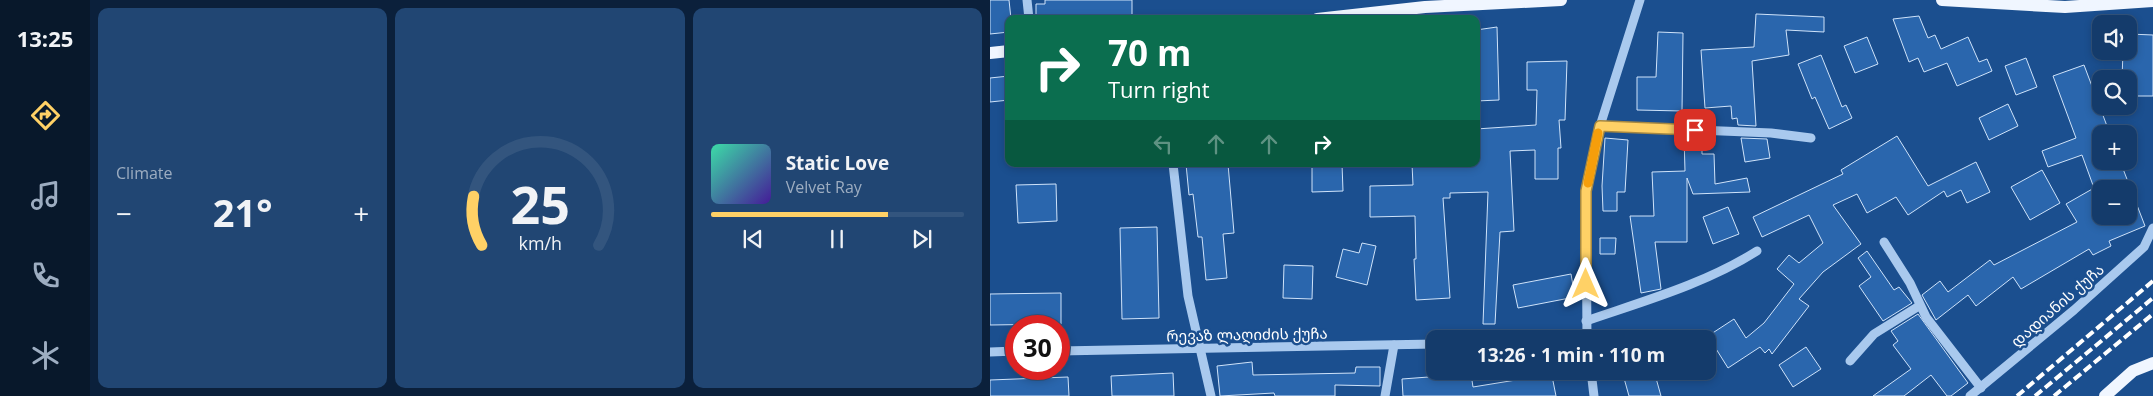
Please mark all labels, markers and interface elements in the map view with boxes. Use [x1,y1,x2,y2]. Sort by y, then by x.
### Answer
map controls [2092,15,2137,225]
button: sound [2092,15,2137,60]
text: 13:25 [17,23,73,53]
text: 70 m [1108,29,1191,76]
icon: right [1025,35,1090,100]
button: search [2092,70,2137,115]
text: Turn right [1108,74,1210,104]
icon: directions [28,98,63,133]
pin [1674,109,1716,151]
icon: arrive [1681,116,1709,144]
button: + [2092,125,2137,170]
icon: left [1149,130,1177,158]
icon: ahead [1202,130,1230,158]
icon: ahead [1255,130,1283,158]
icon: right [1308,130,1336,158]
text: Static Love [786,150,889,176]
text: Climate [116,162,173,184]
text: 25 [510,168,570,239]
text: Velvet Ray [786,176,862,198]
icon: music [28,178,63,213]
button: − [2092,180,2137,225]
text: 21° [213,186,273,238]
text: − [116,194,132,232]
text: + [353,194,369,232]
icon: previous [739,225,767,253]
icon: pause [823,225,851,253]
icon: next [908,225,936,253]
text: km/h [518,231,562,255]
position arrow [1559,257,1611,309]
icon: phone [28,258,63,293]
street label: დადიანის ქუჩა [2006,259,2108,351]
speed limit sign: 30 [1005,315,1070,380]
street label: რევაზ ლაღიძის ქუჩა [1166,323,1328,345]
icon: climate [28,338,63,373]
text: 13:26 · 1 min · 110 m [1477,342,1665,368]

